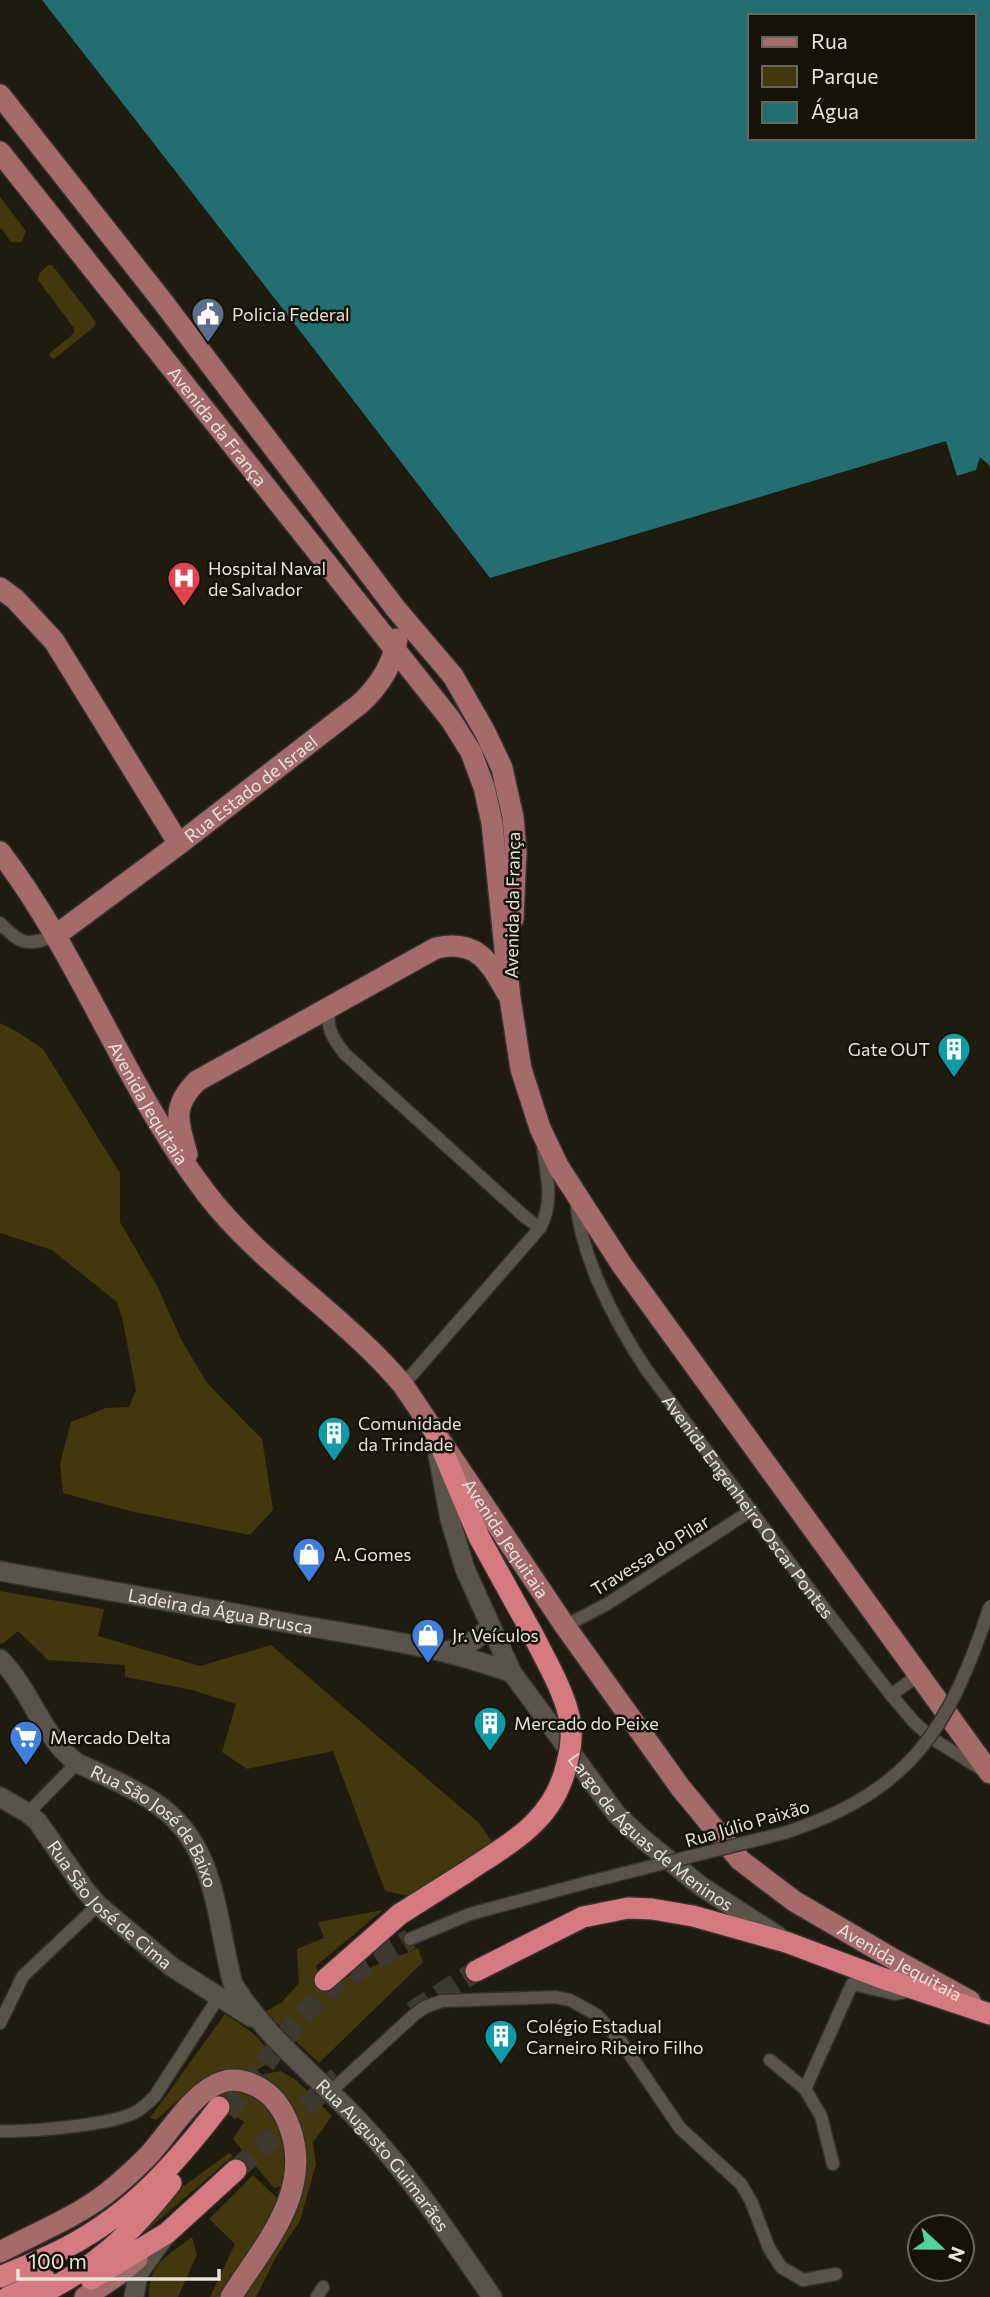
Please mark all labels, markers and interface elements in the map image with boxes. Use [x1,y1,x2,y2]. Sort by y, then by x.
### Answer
legend [748,14,976,140]
text: Rua [811,28,848,53]
text: Parque [811,63,878,88]
text: Água [811,98,859,123]
public building icon: Policia Federal [189,295,227,344]
place label: Policia Federal [232,303,350,325]
street label: Avenida da França [163,362,272,490]
place label: Hospital Naval de Salvador [208,557,326,600]
hospital icon: Hospital Naval de Salvador [165,559,203,608]
street label: Rua Estado de Israel [180,730,321,847]
street label: Avenida da França [500,831,524,979]
building icon: Gate OUT [935,1030,973,1079]
street label: Avenida Jequitaia [104,1038,193,1169]
place label: Gate OUT [848,1038,930,1060]
street label: Avenida Engenheiro Oscar Pontes [658,1390,839,1623]
place label: Comunidade da Trindade [358,1412,461,1455]
building icon: Comunidade da Trindade [315,1414,353,1463]
street label: Avenida Jequitaia [458,1474,554,1602]
street label: Travessa do Pilar [587,1510,713,1600]
shop icon: A. Gomes [290,1535,328,1584]
place label: A. Gomes [334,1543,411,1565]
street label: Ladeira da Água Brusca [126,1583,315,1638]
shop icon: Jr. Veículos [409,1616,447,1665]
place label: Jr. Veículos [452,1624,539,1646]
building icon: Mercado do Peixe [471,1704,509,1753]
place label: Mercado do Peixe [514,1712,659,1734]
supermarket icon: Mercado Delta [7,1718,45,1767]
place label: Mercado Delta [50,1726,171,1748]
street label: Largo de Águas de Meninos [564,1748,737,1915]
street label: Rua São José de Baixo [87,1760,222,1890]
street label: Rua Júlio Paixão [682,1795,812,1851]
street label: Rua São José de Cima [43,1836,177,1974]
street label: Avenida Jequitaia [834,1918,966,2006]
place label: Colégio Estadual Carneiro Ribeiro Filho [526,2015,704,2058]
building icon: Colégio Estadual Carneiro Ribeiro Filho [482,2017,520,2066]
street label: Rua Augusto Guimarães [312,2074,454,2235]
north arrow [906,2213,976,2283]
scale bar [18,2238,219,2282]
text: N [944,2244,971,2265]
text: 100 m [28,2248,87,2273]

